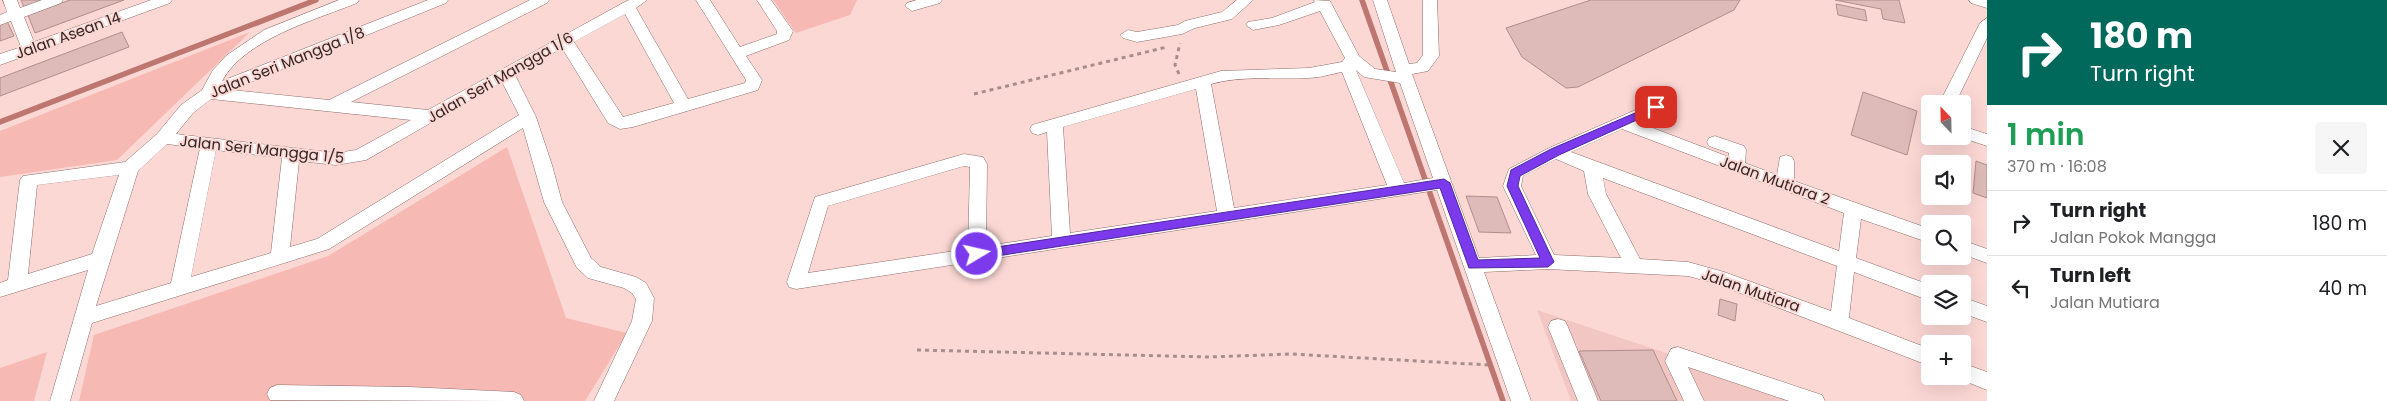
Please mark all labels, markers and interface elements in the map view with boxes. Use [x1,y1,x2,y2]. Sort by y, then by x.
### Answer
street label: Jalan Asean 14 [12,6,124,64]
text: 180 m [2090,11,2193,60]
icon: right [2007,20,2072,85]
street label: Jalan Seri Mangga 1/8 [206,21,368,103]
street label: Jalan Seri Mangga 1/6 [423,27,577,127]
text: Turn right [2090,58,2195,89]
pin [1635,86,1677,128]
icon: arrive [1642,93,1670,121]
north arrow [1921,95,1971,145]
map controls [1921,95,1971,385]
text: 1 min [2007,113,2085,156]
button: close [2315,122,2367,174]
street label: Jalan Seri Mangga 1/5 [179,130,345,168]
street label: Jalan Mutiara 2 [1717,150,1833,210]
button: sound [1921,155,1971,205]
text: 370 m · 16:08 [2007,155,2107,178]
text: Turn right [2050,197,2146,224]
icon: right [2007,209,2035,237]
text: 180 m [2312,210,2367,237]
button: search [1921,215,1971,265]
text: Jalan Pokok Mangga [2050,226,2216,249]
position arrow [950,227,1002,279]
text: Turn left [2050,262,2131,289]
street label: Jalan Mutiara [1699,263,1803,317]
icon: left [2007,274,2035,302]
button: layers [1921,275,1971,325]
text: 40 m [2318,275,2367,302]
text: Jalan Mutiara [2050,291,2160,314]
button: + [1921,335,1971,385]

